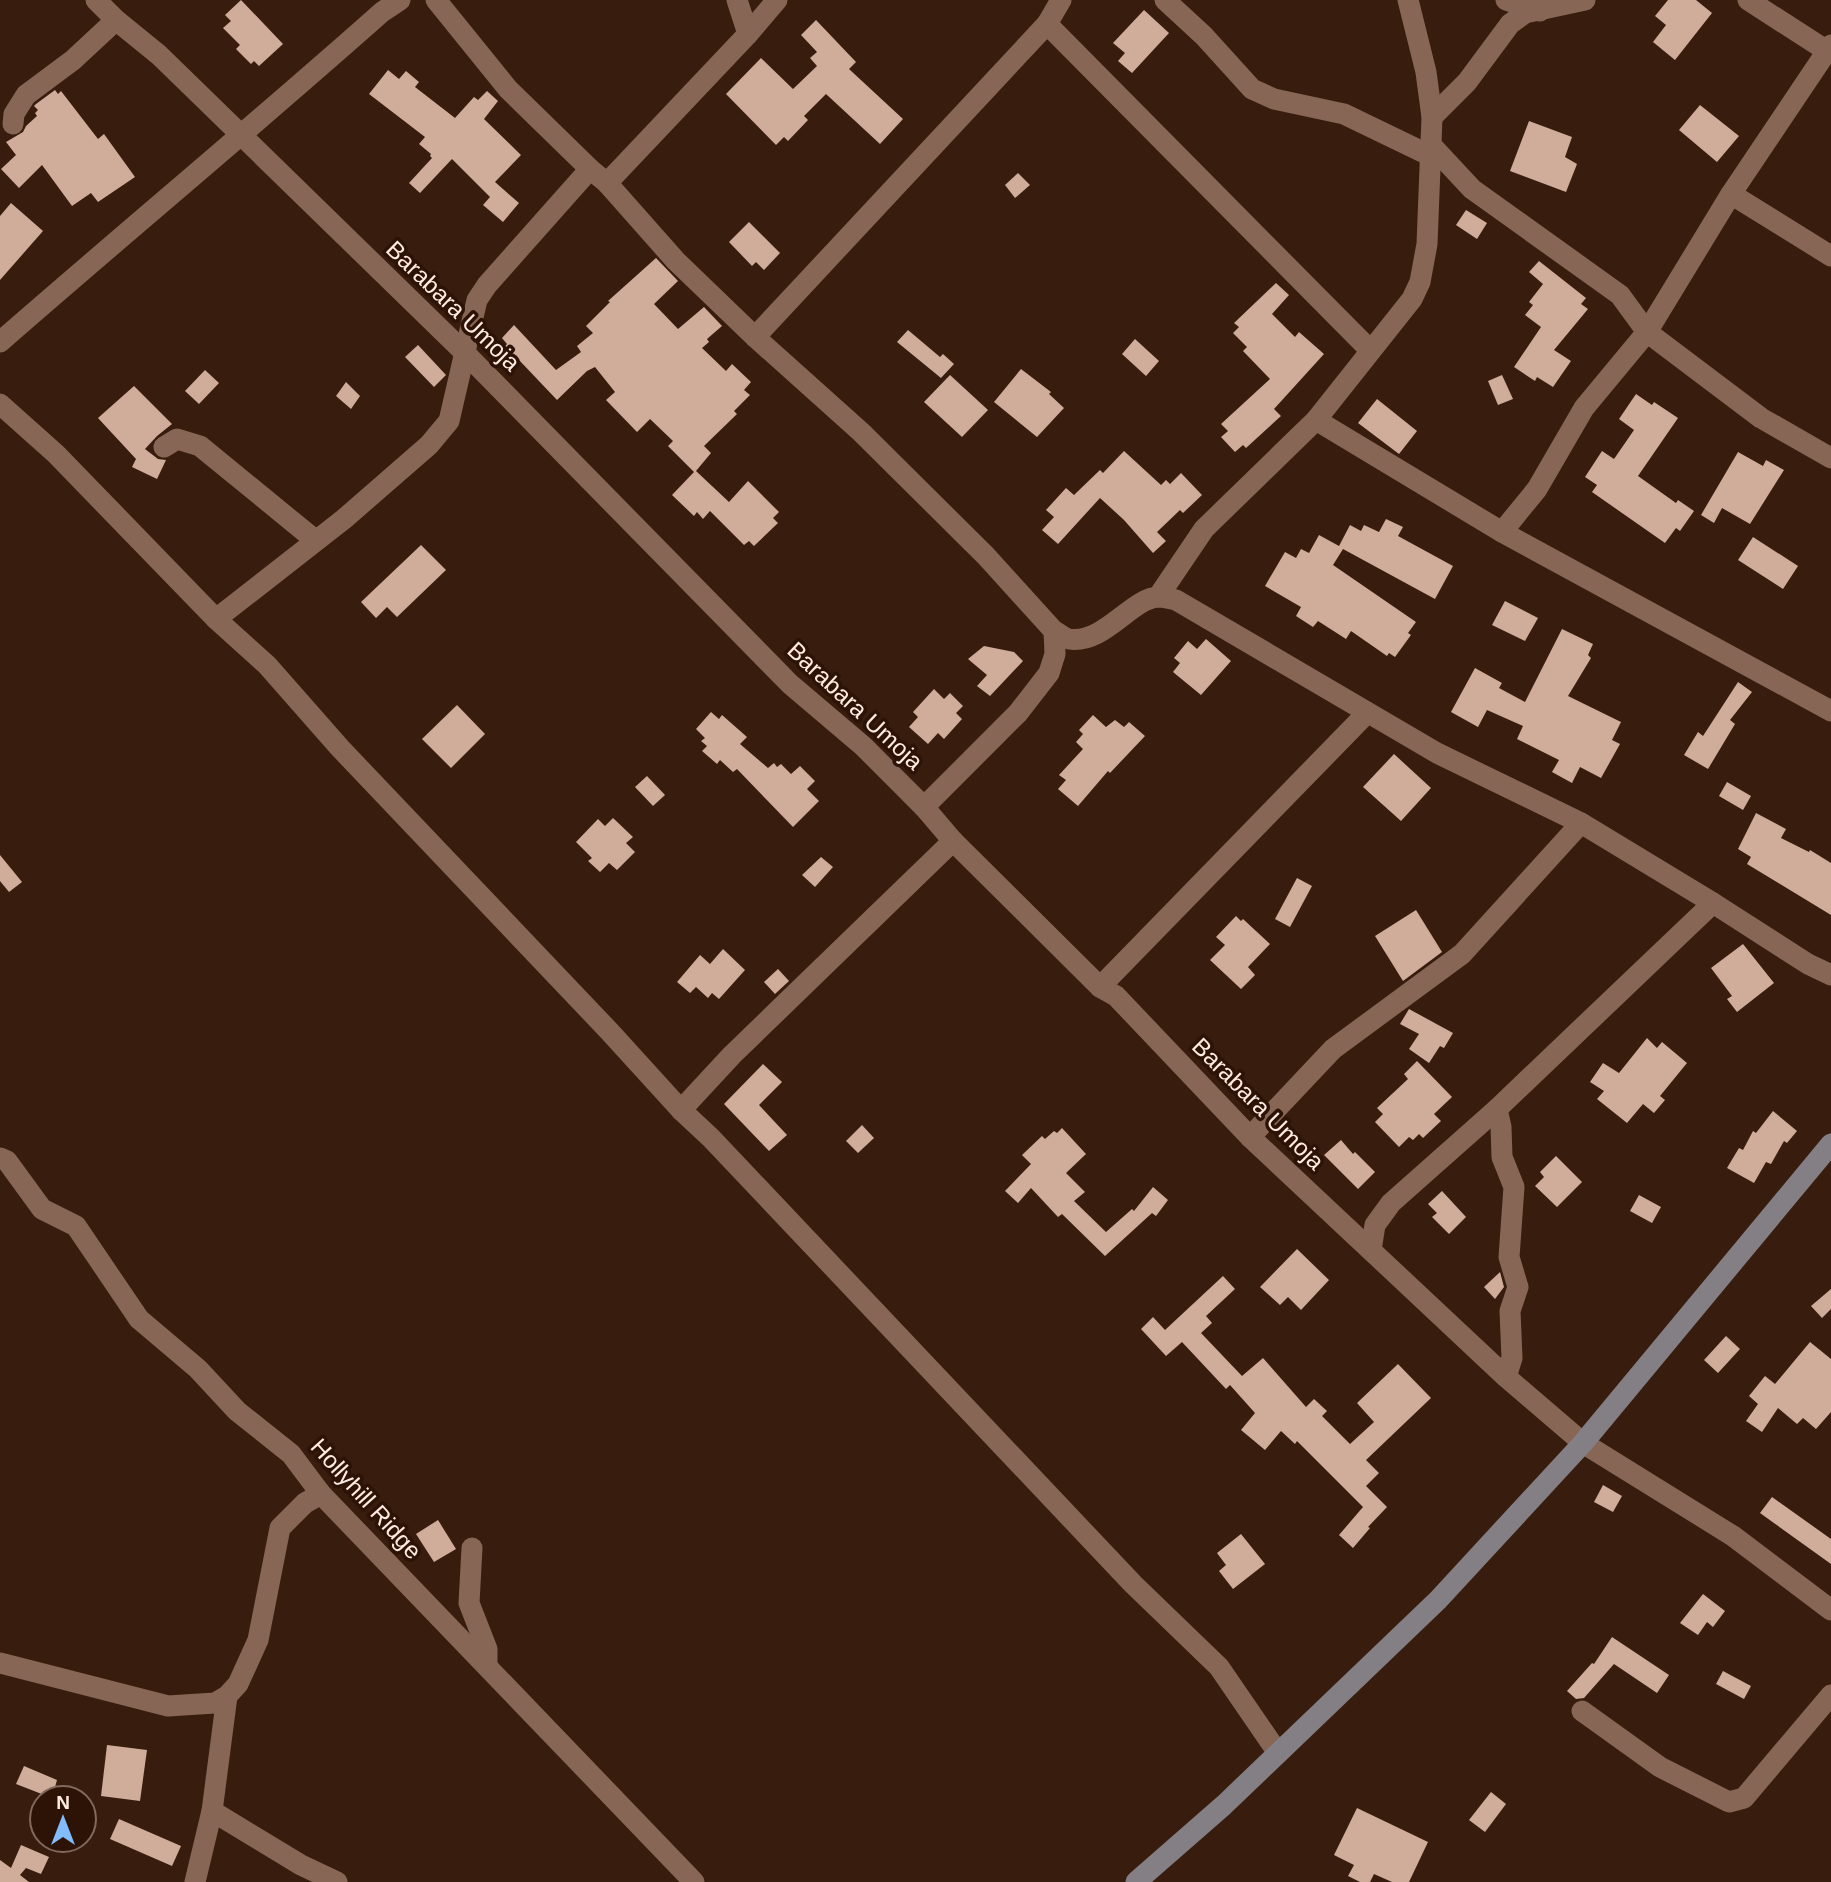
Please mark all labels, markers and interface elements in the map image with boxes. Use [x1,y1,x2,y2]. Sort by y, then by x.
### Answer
street label: Barabara Umoja [381,235,526,377]
street label: Barabara Umoja [782,636,929,776]
street label: Barabara Umoja [1187,1032,1330,1175]
street label: Hollyhill Ridge [305,1433,427,1564]
north arrow [28,1784,98,1854]
text: N [56,1792,70,1813]

